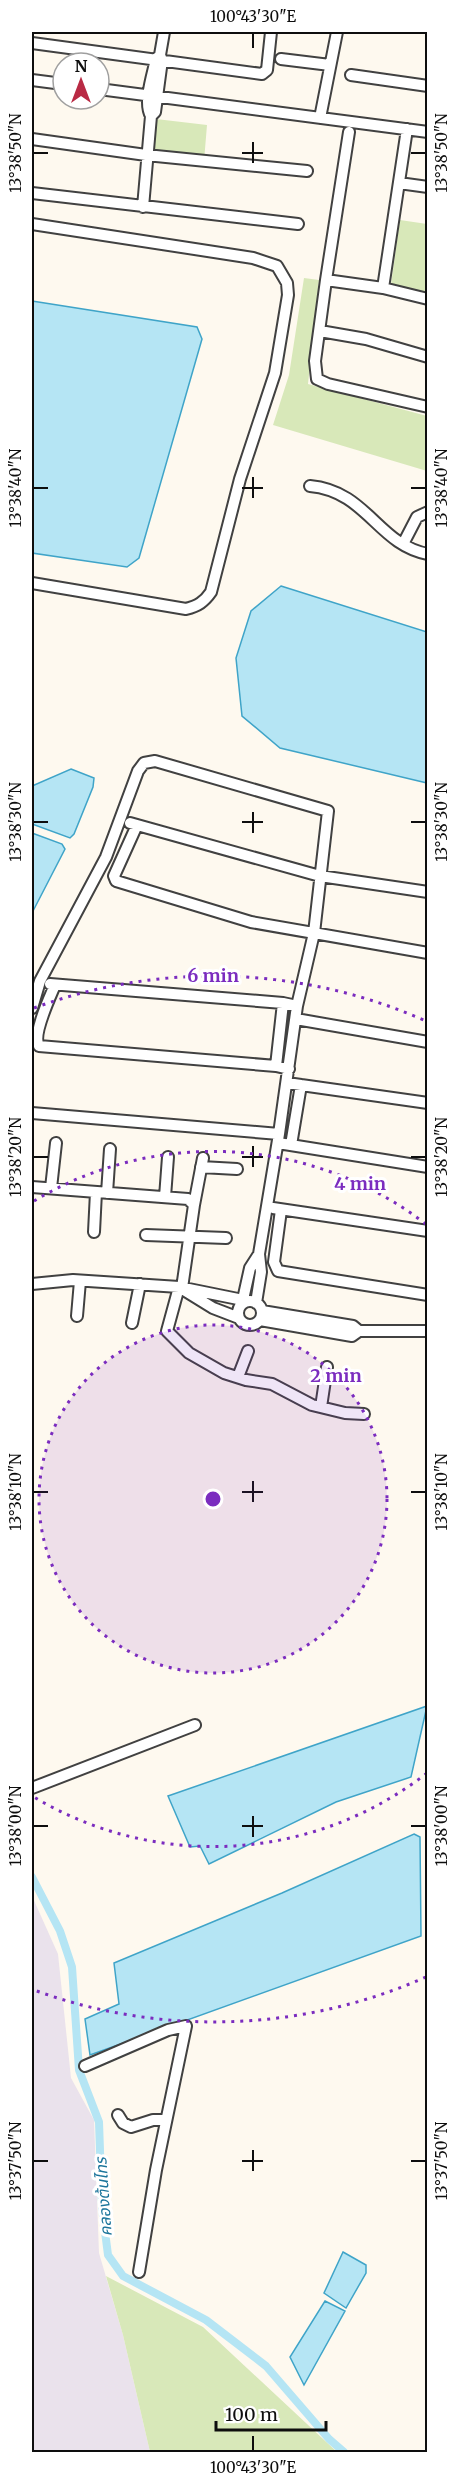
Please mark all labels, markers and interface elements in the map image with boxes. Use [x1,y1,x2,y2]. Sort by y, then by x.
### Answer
text: 100°43'30"E [210,7,296,26]
north arrow [51,51,111,111]
text: N [75,56,88,76]
text: 13°38'50"N [6,113,25,193]
text: 13°38'50"N [432,113,451,193]
text: 13°38'40"N [6,448,25,527]
text: 13°38'40"N [432,448,451,527]
text: 13°38'30"N [6,782,25,862]
text: 13°38'30"N [432,782,451,862]
text: 6 min [187,964,239,987]
text: 13°38'20"N [6,1117,25,1197]
text: 13°38'20"N [432,1117,451,1197]
text: 4 min [334,1172,386,1195]
text: 2 min [310,1364,362,1387]
text: 13°38'10"N [6,1453,25,1531]
text: 13°38'10"N [432,1453,451,1531]
centre of rings [203,1489,223,1509]
text: 13°38'00"N [6,1785,25,1866]
text: 13°38'00"N [432,1785,451,1866]
text: 13°37'50"N [6,2121,25,2200]
text: 13°37'50"N [432,2121,451,2200]
water label: คลองต้นไทร [90,2156,116,2237]
scale bar [216,2394,326,2432]
text: 100 m [225,2403,278,2426]
text: 100°43'30"E [210,2458,296,2477]

